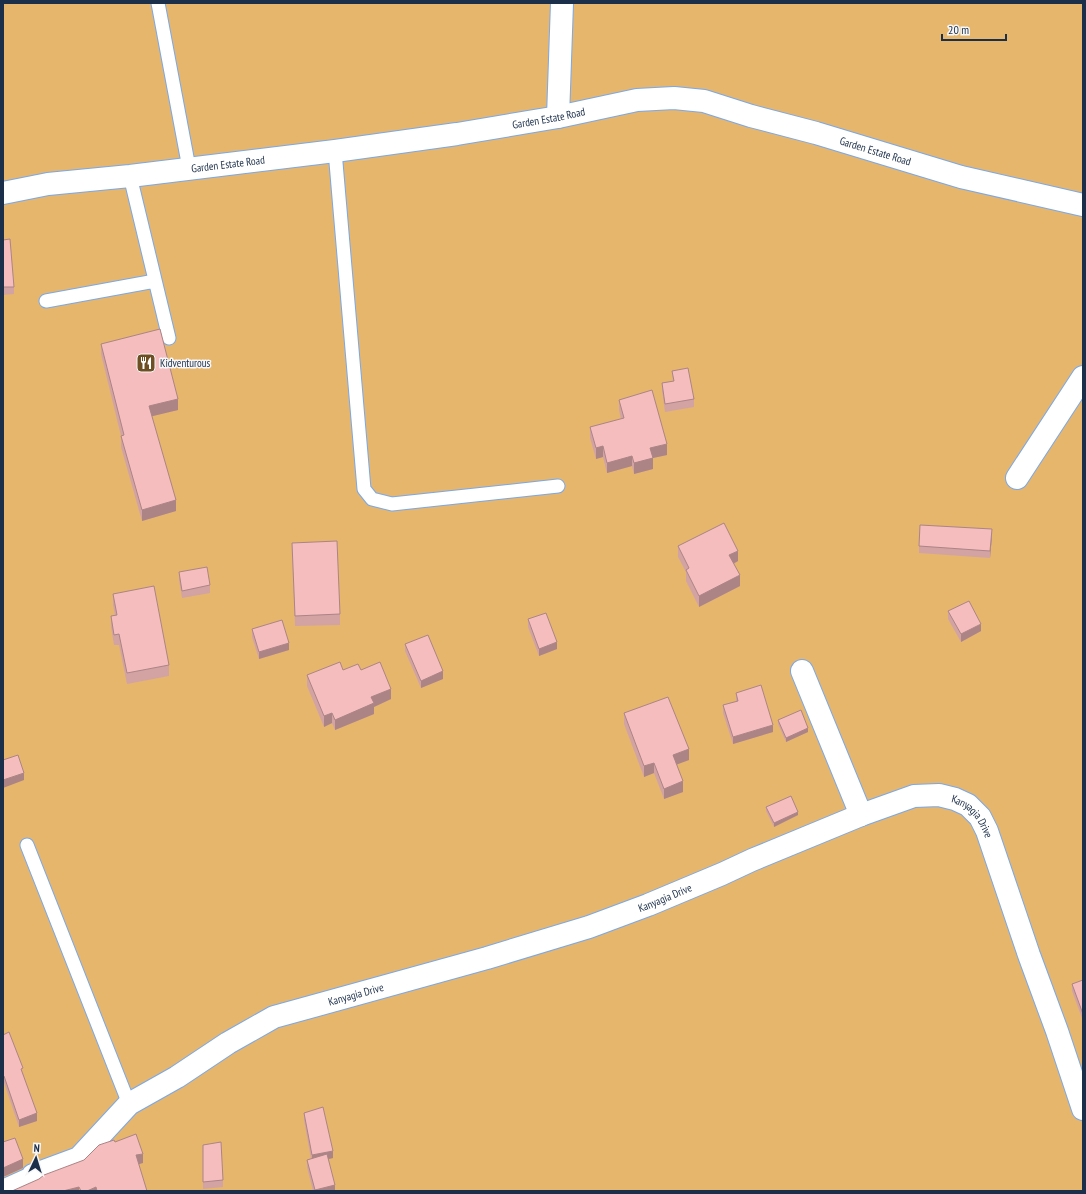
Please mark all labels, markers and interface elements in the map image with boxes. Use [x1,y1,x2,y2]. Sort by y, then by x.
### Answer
scale bar [942,16,1006,42]
text: 20 m [948,22,969,37]
street label: Garden Estate Road [511,104,587,132]
street label: Garden Estate Road [838,134,913,169]
street label: Garden Estate Road [190,153,266,175]
restaurant icon: Kidventurous [135,352,157,374]
place label: Kidventurous [160,356,211,370]
street label: Kanyagia Drive [950,791,996,840]
street label: Kanyagia Drive [636,880,694,915]
street label: Kanyagia Drive [327,980,386,1009]
north arrow [16,1138,56,1178]
text: N [33,1141,40,1155]

